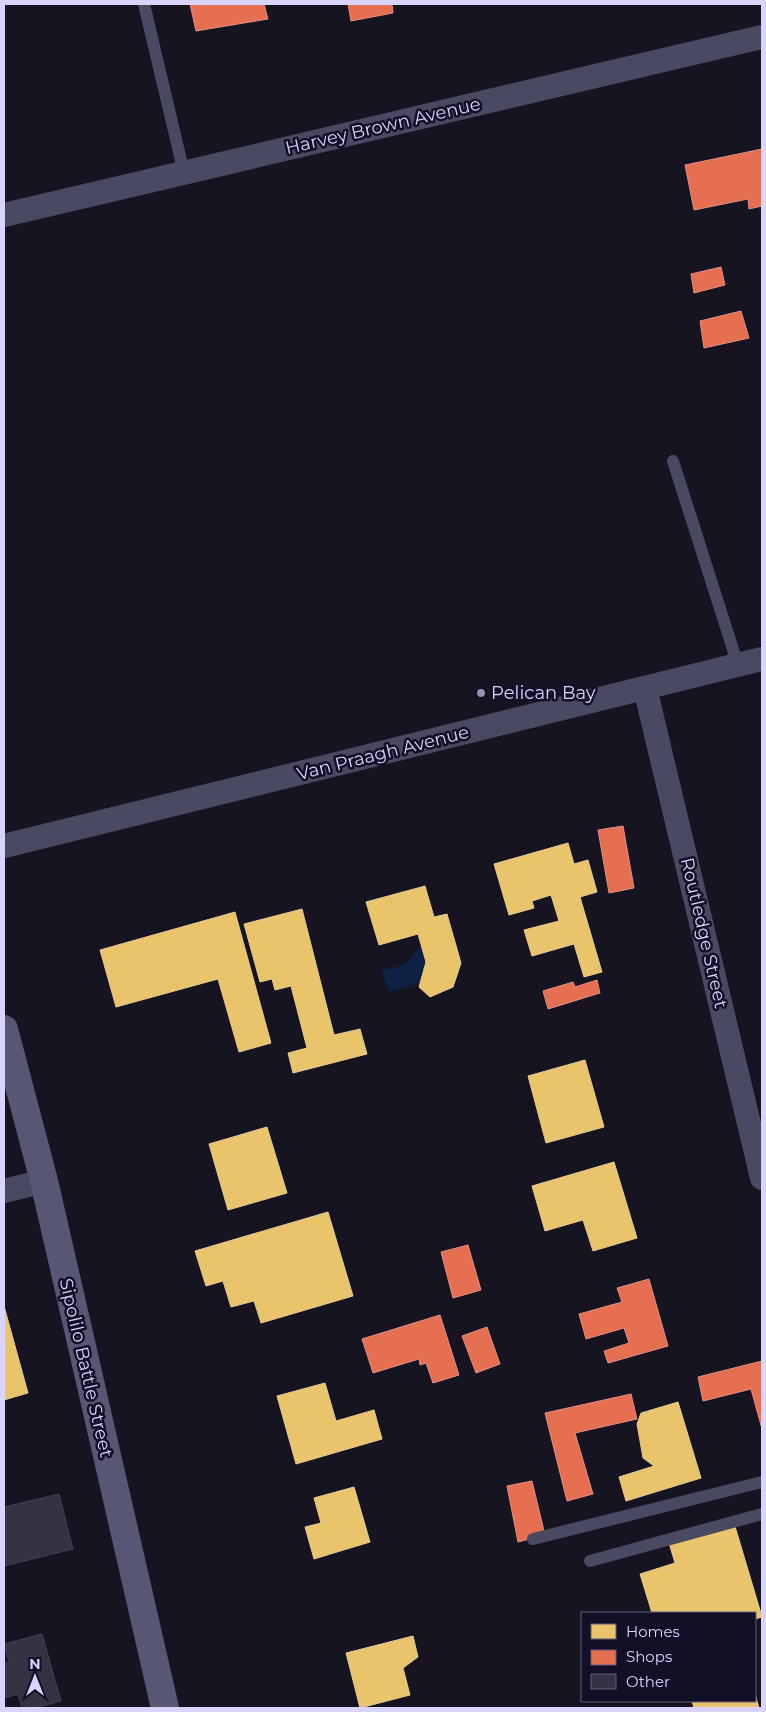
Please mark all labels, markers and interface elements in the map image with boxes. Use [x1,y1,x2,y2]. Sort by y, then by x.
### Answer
street label: Harvey Brown Avenue [283,93,483,159]
place label: Pelican Bay [491,682,596,704]
marker: Pelican Bay [475,687,487,699]
street label: Van Praagh Avenue [295,721,471,785]
street label: Routledge Street [676,856,732,1010]
street label: Sipolilo Battle Street [55,1276,117,1460]
legend [581,1612,756,1702]
text: Homes [626,1622,680,1641]
text: Shops [626,1647,672,1666]
north arrow [10,1652,60,1702]
text: N [29,1655,41,1673]
text: Other [626,1672,670,1691]

